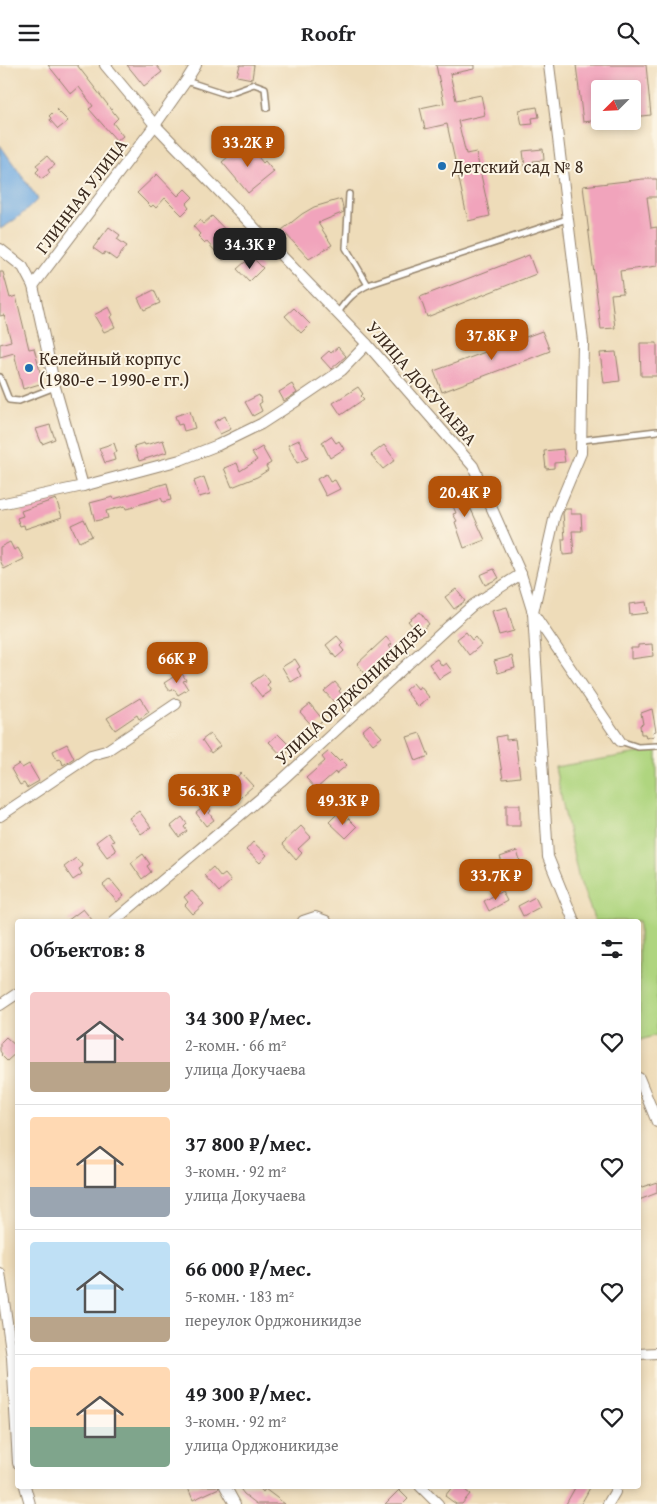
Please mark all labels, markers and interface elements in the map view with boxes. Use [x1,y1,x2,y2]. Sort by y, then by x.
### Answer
text: Roofr [301,17,356,49]
icon: menu [15,19,43,47]
icon: search [614,19,642,47]
north arrow [591,80,641,130]
map controls [591,80,641,130]
pin: 33.2K ₽ [202,126,294,168]
text: 33.2K ₽ [222,130,274,154]
street label: ГЛИННАЯ УЛИЦА [28,132,134,260]
place label: Детский сад № 8 [451,153,583,180]
marker: Детский сад № 8 [436,160,448,172]
pin: 34.3K ₽ [204,227,296,270]
text: 34.3K ₽ [224,232,276,256]
street label: УЛИЦА ДОКУЧАЕВА [360,315,484,451]
pin: 37.8K ₽ [446,319,538,361]
text: 37.8K ₽ [466,323,518,347]
place label: Келейный корпус (1980-е – 1990-е гг.) [39,345,189,393]
marker: Келейный корпус (1980-е – 1990-е гг.) [23,362,35,374]
pin: 20.4K ₽ [419,475,511,518]
text: 20.4K ₽ [439,480,491,504]
street label: УЛИЦА ОРДЖОНИКИДЗЕ [269,617,431,771]
pin: 66K ₽ [142,641,212,684]
text: 66K ₽ [158,646,196,670]
pin: 56.3K ₽ [159,773,251,816]
text: 56.3K ₽ [179,778,231,802]
pin: 49.3K ₽ [297,783,389,826]
text: 49.3K ₽ [317,788,369,812]
pin: 33.7K ₽ [450,859,542,901]
text: 33.7K ₽ [470,863,522,887]
text: Объектов: 8 [30,934,145,965]
icon: filters [598,935,626,963]
text: 34 300 ₽/мес. [185,1002,311,1033]
icon: home [70,1012,130,1072]
icon: heart [598,1028,626,1056]
text: 2-комн. · 66 m² [185,1033,286,1057]
text: улица Докучаева [185,1057,306,1081]
text: 37 800 ₽/мес. [185,1128,311,1159]
icon: home [70,1137,130,1197]
icon: heart [598,1153,626,1181]
text: 3-комн. · 92 m² [185,1159,286,1183]
text: улица Докучаева [185,1183,306,1207]
text: 66 000 ₽/мес. [185,1253,311,1284]
icon: home [70,1262,130,1322]
icon: heart [598,1278,626,1306]
text: 5-комн. · 183 m² [185,1284,294,1308]
text: переулок Орджоникидзе [185,1308,361,1332]
text: 49 300 ₽/мес. [185,1378,311,1409]
icon: home [70,1387,130,1447]
icon: heart [598,1403,626,1431]
text: 3-комн. · 92 m² [185,1409,286,1433]
text: улица Орджоникидзе [185,1433,338,1457]

